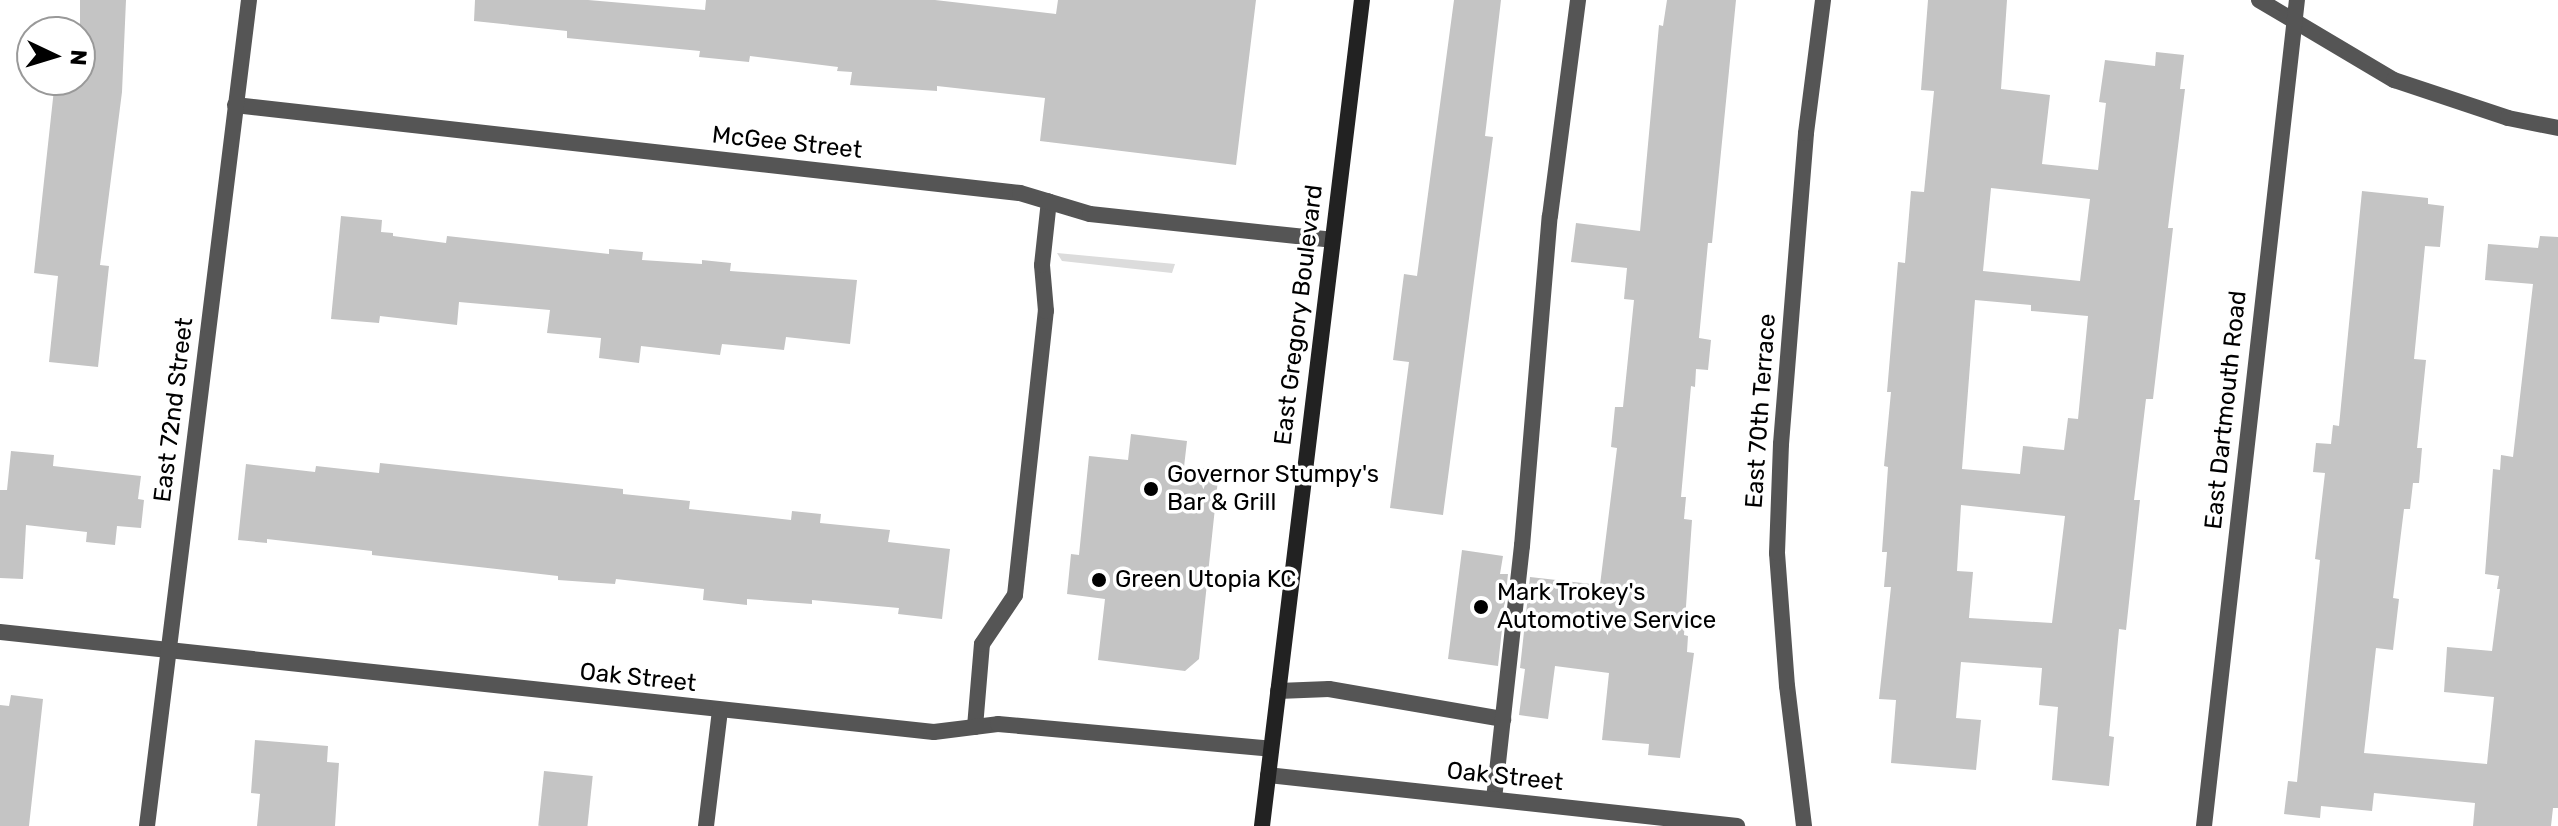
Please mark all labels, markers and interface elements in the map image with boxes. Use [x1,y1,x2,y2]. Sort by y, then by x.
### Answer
north arrow [16,16,96,96]
text: N [64,49,92,66]
street label: McGee Street [711,121,863,165]
street label: East Gregory Boulevard [1269,183,1329,447]
street label: East Dartmouth Road [2199,289,2253,531]
street label: East 70th Terrace [1740,312,1782,510]
street label: East 72nd Street [148,316,200,504]
place label: Governor Stumpy's Bar & Grill [1167,461,1380,517]
marker: Governor Stumpy's Bar & Grill [1142,480,1160,498]
place label: Green Utopia KC [1115,566,1296,594]
marker: Green Utopia KC [1090,571,1108,589]
place label: Mark Trokey's Automotive Service [1497,579,1716,635]
marker: Mark Trokey's Automotive Service [1472,598,1490,616]
street label: Oak Street [578,658,698,698]
street label: Oak Street [1445,757,1565,797]

